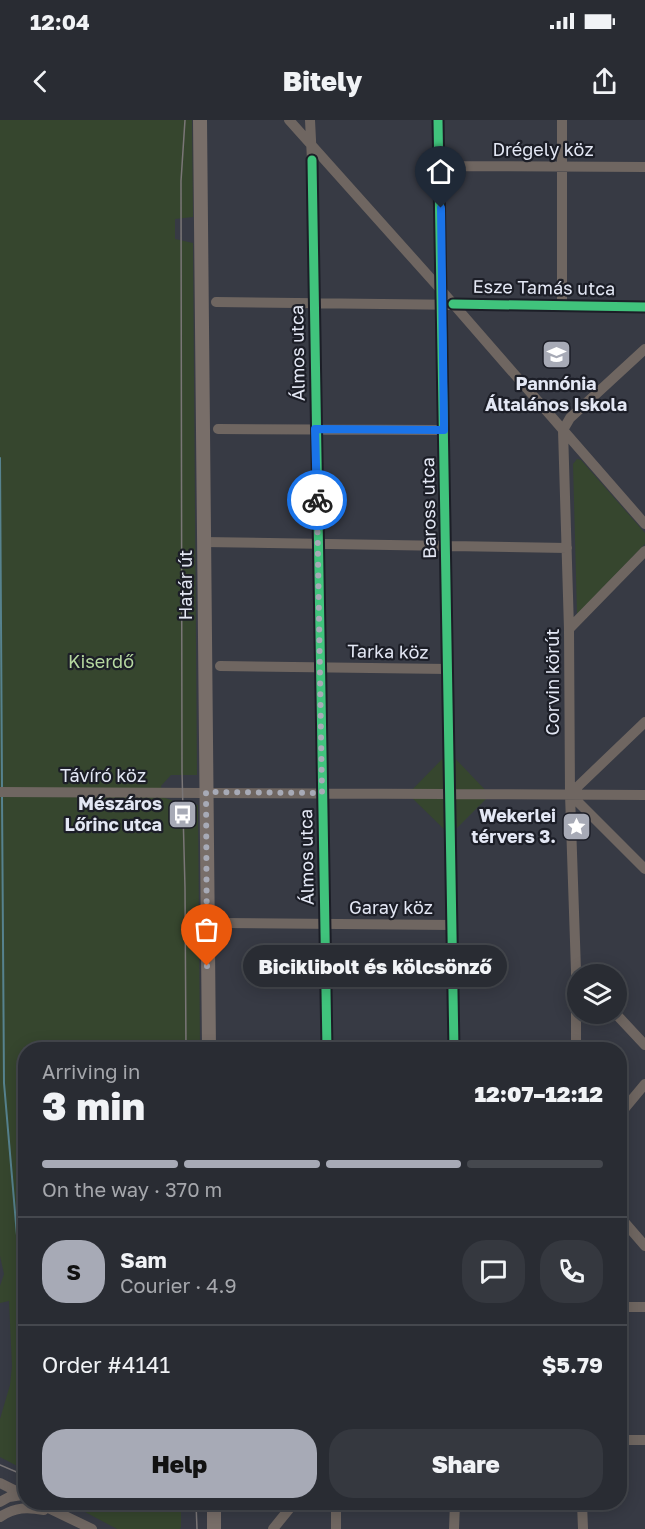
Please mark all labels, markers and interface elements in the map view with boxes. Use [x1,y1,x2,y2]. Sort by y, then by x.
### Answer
text: 12:04 [30,8,90,35]
icon: back [24,65,57,98]
text: Bitely [283,65,362,97]
icon: share [588,65,621,98]
street label: Drégely köz [492,138,594,160]
pin [415,146,466,208]
icon: home [424,155,457,188]
street label: Esze Tamás utca [473,275,615,299]
street label: Álmos utca [285,305,309,401]
school or university icon: Pannónia Általános Iskola [540,339,572,371]
place label: Pannónia Általános Iskola [485,372,627,415]
street label: Baross utca [416,457,440,559]
courier [287,470,347,530]
icon: bike [301,484,334,517]
street label: Határ út [174,550,196,620]
street label: Corvin körút [541,629,563,735]
street label: Tarka köz [347,639,429,663]
park label: Kiserdő [68,650,134,672]
street label: Távíró köz [60,764,146,786]
place label: Mészáros Lőrinc utca [65,792,162,835]
bus stop icon: Mészáros Lőrinc utca [167,798,199,830]
place label: Wekerlei térvers 3. [471,804,556,847]
street label: Álmos utca [294,809,318,905]
place icon: Wekerlei térvers 3. [561,810,593,842]
street label: Garay köz [349,896,433,918]
pin [181,904,232,966]
icon: bag [190,913,223,946]
callout: Biciklibolt és kölcsönző [243,945,507,987]
text: Biciklibolt és kölcsönző [258,954,492,978]
map controls [567,964,627,1024]
button: layers [567,964,627,1024]
text: Arriving in [42,1059,140,1083]
text: 12:07–12:12 [474,1080,603,1107]
text: 3 min [42,1082,145,1129]
text: On the way · 370 m [42,1177,222,1201]
button: chat [462,1240,525,1303]
button: phone [540,1240,603,1303]
text: Sam [120,1246,167,1273]
text: S [66,1258,81,1285]
text: Courier · 4.9 [120,1273,237,1297]
text: Order #4141 [42,1351,170,1378]
text: $5.79 [542,1351,603,1378]
button: Help [42,1429,317,1498]
button: Share [329,1429,603,1498]

